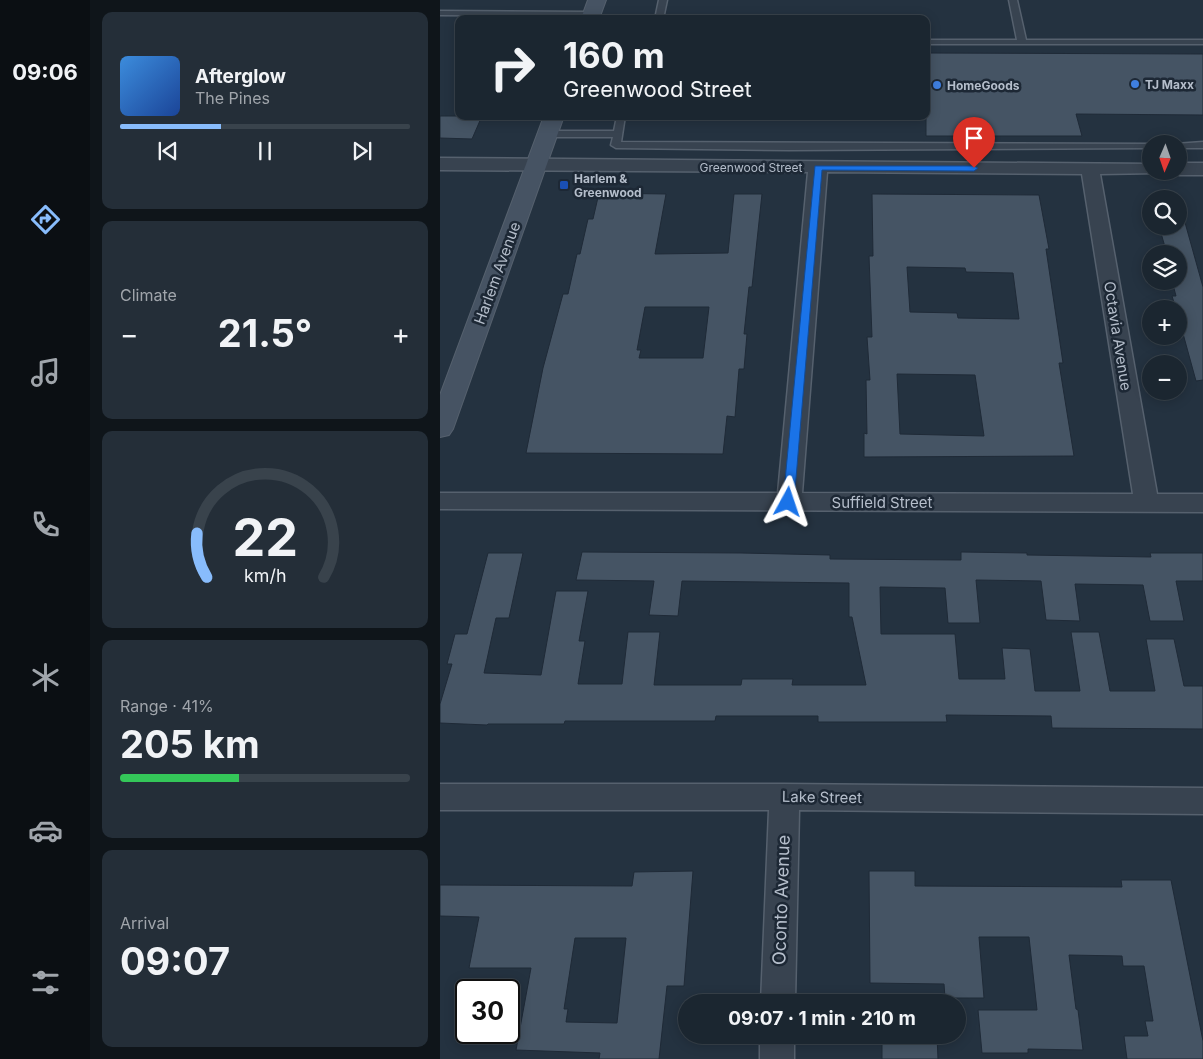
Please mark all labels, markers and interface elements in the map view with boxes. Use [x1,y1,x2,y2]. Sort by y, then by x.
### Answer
text: 160 m [563,34,665,76]
icon: right [480,35,545,100]
text: 09:06 [12,59,78,85]
text: Afterglow [195,65,286,88]
text: Greenwood Street [563,76,752,102]
place label: TJ Maxx [1145,77,1194,92]
place label: HomeGoods [947,78,1020,93]
marker: TJ Maxx [1129,78,1141,90]
marker: HomeGoods [931,79,943,91]
text: The Pines [195,88,270,108]
pin [953,117,995,168]
icon: arrive [960,124,988,152]
north arrow [1142,135,1188,180]
map controls [1142,135,1187,400]
icon: previous [154,137,182,165]
icon: pause [251,137,279,165]
icon: next [348,137,376,165]
street label: Greenwood Street [700,160,803,175]
place label: Harlem & Greenwood [574,171,642,200]
marker: Harlem & Greenwood [558,179,570,191]
button: search [1142,190,1187,235]
icon: directions [28,202,63,237]
street label: Harlem Avenue [470,219,524,327]
button: layers [1142,245,1187,290]
street label: Octavia Avenue [1100,280,1136,392]
text: Climate [120,285,177,305]
button: + [1142,300,1187,345]
text: 21.5° [218,310,312,356]
text: − [120,317,139,351]
text: + [391,317,410,351]
icon: music [28,355,63,390]
button: − [1142,355,1187,400]
position arrow [761,475,813,527]
street label: Suffield Street [832,493,932,512]
text: 22 [232,506,298,569]
icon: phone [28,507,63,542]
text: km/h [244,565,286,586]
icon: climate [28,660,63,695]
text: Range · 41% [120,696,214,716]
text: 205 km [120,721,260,767]
street label: Lake Street [782,787,862,807]
icon: car [28,813,63,848]
street label: Oconto Avenue [768,835,794,965]
text: Arrival [120,913,169,933]
text: 09:07 [120,938,230,984]
icon: filters [28,965,63,1000]
speed limit sign: 30 [455,979,520,1044]
text: 09:07 · 1 min · 210 m [728,1007,916,1030]

